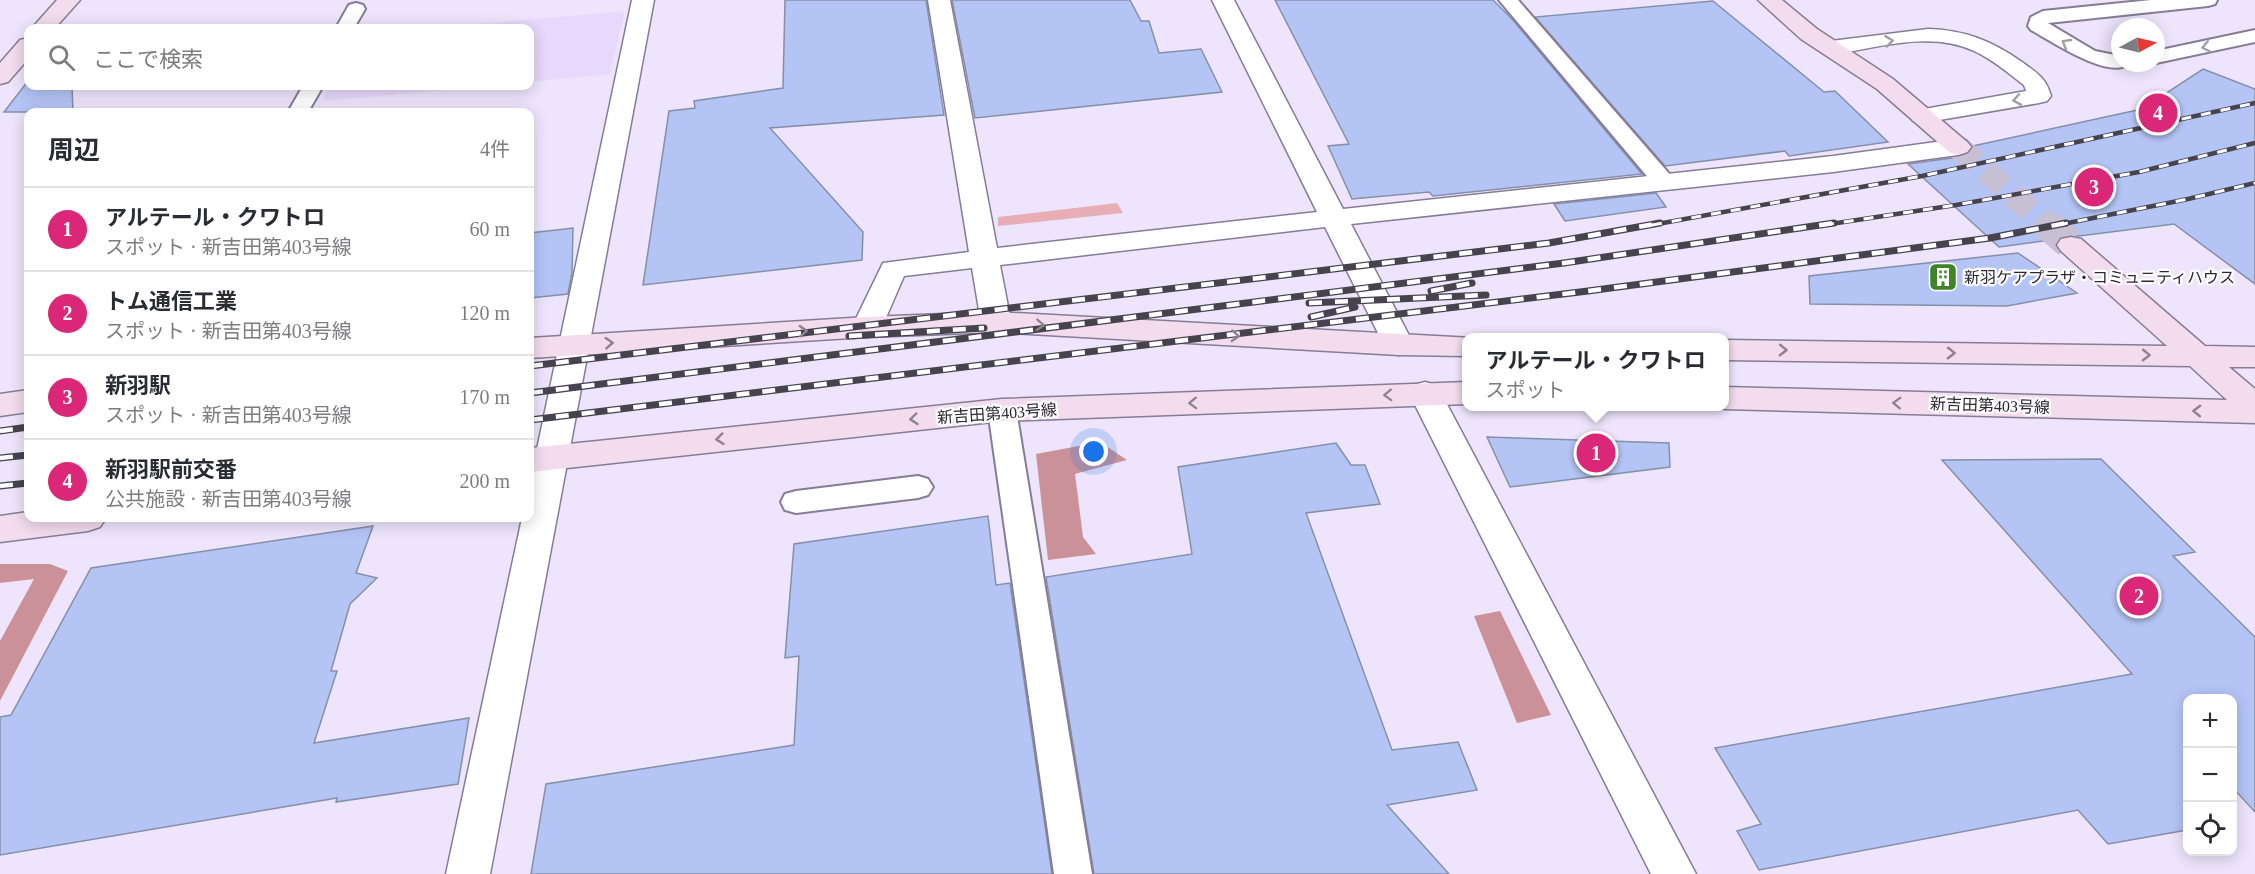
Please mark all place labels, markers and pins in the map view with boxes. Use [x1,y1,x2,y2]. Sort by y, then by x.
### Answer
pin: 4 [2138,90,2178,136]
pin: 3 [2074,164,2114,210]
building icon: 新羽ケアプラザ・コミュニティハウス [1927,261,1959,293]
place label: 新羽ケアプラザ・コミュニティハウス [1964,269,2235,286]
pin: 1 [1576,430,1616,476]
pin: 2 [2120,574,2158,618]

